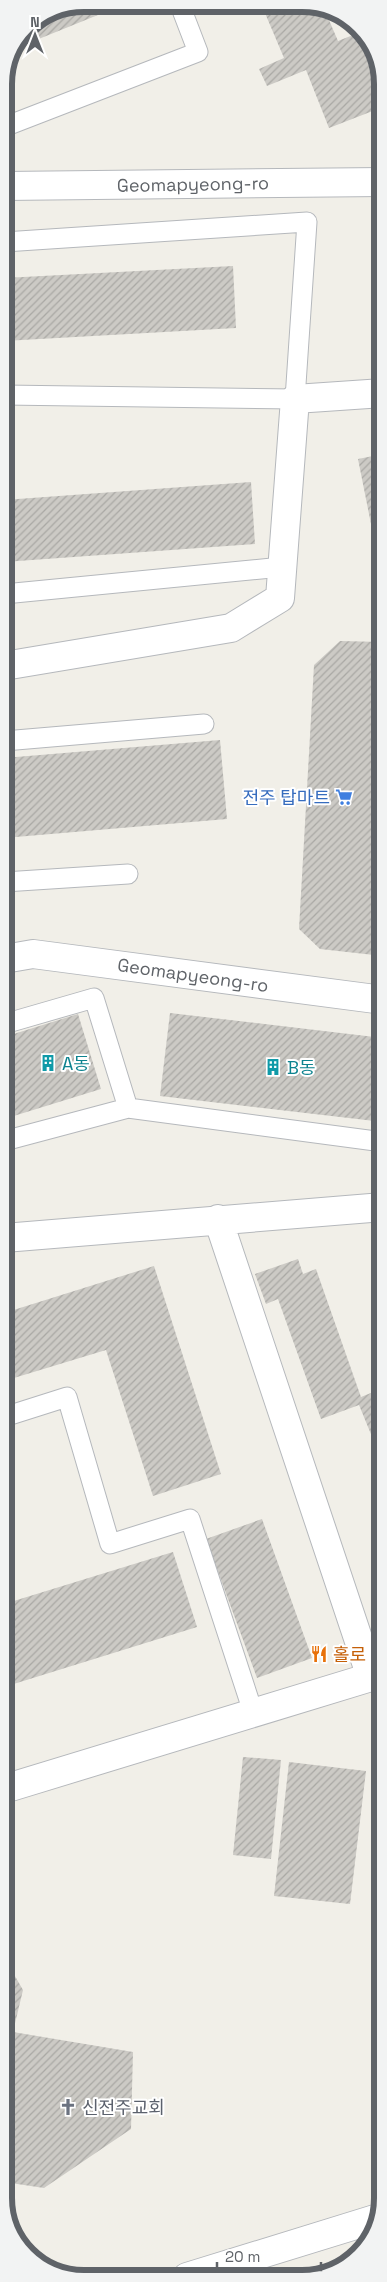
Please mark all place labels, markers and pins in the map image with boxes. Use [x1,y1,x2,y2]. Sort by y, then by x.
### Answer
place label: 전주 탑마트 [243,786,330,809]
supermarket icon: 전주 탑마트 [334,787,354,807]
place label: A동 [62,1052,90,1075]
building icon: A동 [38,1053,58,1073]
place label: B동 [287,1056,315,1079]
building icon: B동 [263,1057,283,1077]
place label: 홀로 [333,1643,366,1666]
restaurant icon: 홀로 [309,1644,329,1664]
place label: 신전주교회 [82,2096,165,2119]
church icon: 신전주교회 [58,2097,78,2117]

